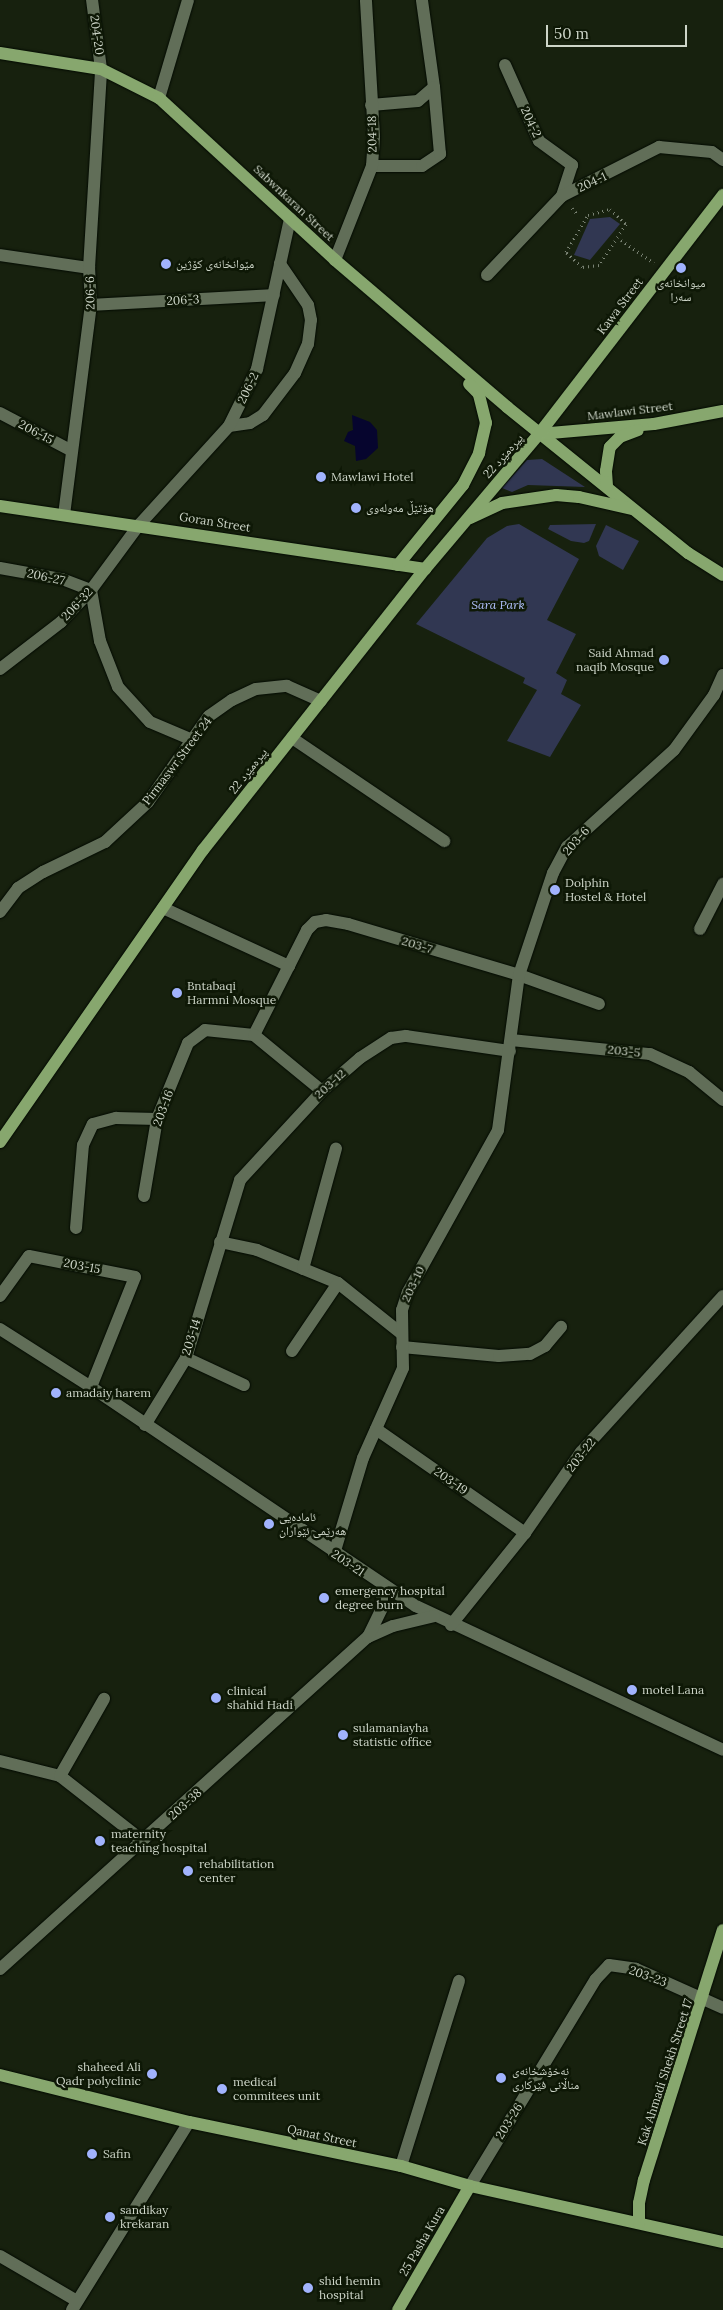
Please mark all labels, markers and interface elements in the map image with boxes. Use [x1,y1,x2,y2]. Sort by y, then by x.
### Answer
street label: 204-20 [87,14,107,56]
scale bar [548,15,689,47]
text: 50 m [554,24,589,43]
street label: 204-2 [518,104,544,140]
street label: 204-18 [364,115,380,153]
street label: Sabwnkaran Street [251,162,337,244]
street label: 204-1 [575,169,609,195]
place label: مێوانخانەی کۆژین [176,257,254,271]
marker: مێوانخانەی کۆژین [160,258,172,270]
marker: میوانخانەی سەرا [675,262,687,274]
street label: Kawa Street [594,275,646,337]
street label: 206-6 [83,276,97,310]
place label: میوانخانەی سەرا [657,276,705,304]
street label: 206-3 [166,292,200,308]
street label: 206-2 [234,370,262,406]
street label: Mawlawi Street [586,399,674,423]
street label: 206-15 [16,417,56,447]
street label: 22 پیرەمێرد [480,431,526,481]
place label: Mawlawi Hotel [331,470,414,484]
marker: Mawlawi Hotel [315,471,327,483]
place label: هۆتێڵ مەولەوی [366,501,434,515]
marker: هۆتێڵ مەولەوی [350,502,362,514]
street label: Goran Street [178,509,252,535]
street label: 206-27 [26,566,66,588]
street label: 206-32 [58,585,96,623]
park label: Sara Park [471,598,525,612]
place label: Said Ahmad naqib Mosque [576,646,654,674]
marker: Said Ahmad naqib Mosque [658,654,670,666]
street label: Pirmaswr Street 24 [139,714,215,808]
street label: 22 پیرەمێرد [226,745,270,797]
street label: 203-6 [560,824,592,858]
place label: Dolphin Hostel & Hotel [565,876,646,904]
marker: Dolphin Hostel & Hotel [549,884,561,896]
street label: 203-7 [400,934,434,956]
place label: Bntabaqi Harmni Mosque [187,979,276,1007]
marker: Bntabaqi Harmni Mosque [171,987,183,999]
street label: 203-5 [607,1042,641,1060]
street label: 203-12 [311,1066,349,1102]
street label: 203-16 [150,1088,176,1128]
street label: 203-15 [62,1255,102,1277]
street label: 203-10 [398,1264,428,1304]
street label: 203-14 [179,1317,203,1357]
place label: amadaiy harem [66,1386,151,1400]
marker: amadaiy harem [50,1387,62,1399]
street label: 203-22 [563,1435,599,1475]
street label: 203-19 [432,1464,470,1498]
place label: ئامادەیی ھەرێمی ئێواران [279,1510,346,1538]
marker: ئامادەیی ھەرێمی ئێواران [263,1518,275,1530]
street label: 203-21 [329,1547,367,1579]
place label: emergency hospital degree burn [335,1584,445,1612]
marker: emergency hospital degree burn [317,1591,331,1605]
place label: motel Lana [642,1683,704,1697]
place label: clinical shahid Hadi [227,1684,293,1712]
marker: motel Lana [626,1684,638,1696]
marker: clinical shahid Hadi [209,1691,223,1705]
place label: sulamaniayha statistic office [353,1721,432,1749]
marker: sulamaniayha statistic office [337,1729,349,1741]
street label: 203-38 [165,1785,205,1823]
place label: maternity teaching hospital [111,1827,207,1855]
marker: maternity teaching hospital [93,1834,107,1848]
place label: rehabilitation center [199,1857,274,1885]
marker: rehabilitation center [181,1864,195,1878]
street label: 203-23 [627,1963,669,1989]
street label: Kak Ahmadi Shekh Street 17 [634,1997,696,2147]
place label: shaheed Ali Qadr polyclinic [56,2060,141,2088]
place label: نەخۆشخانەی مناڵانی فێركاری [512,2064,579,2092]
marker: shaheed Ali Qadr polyclinic [145,2067,159,2081]
marker: نەخۆشخانەی مناڵانی فێركاری [494,2071,508,2085]
place label: medical commitees unit [233,2075,320,2103]
marker: medical commitees unit [215,2082,229,2096]
street label: 203-26 [492,2100,526,2142]
street label: Qanat Street [286,2122,358,2150]
marker: Safin [85,2147,99,2161]
place label: Safin [103,2147,131,2161]
place label: sandikay krekaran [120,2203,169,2231]
street label: 25 Pasha Kura [396,2204,448,2278]
marker: sandikay krekaran [104,2211,116,2223]
place label: shid hemin hospital [319,2274,381,2302]
marker: shid hemin hospital [301,2281,315,2295]

